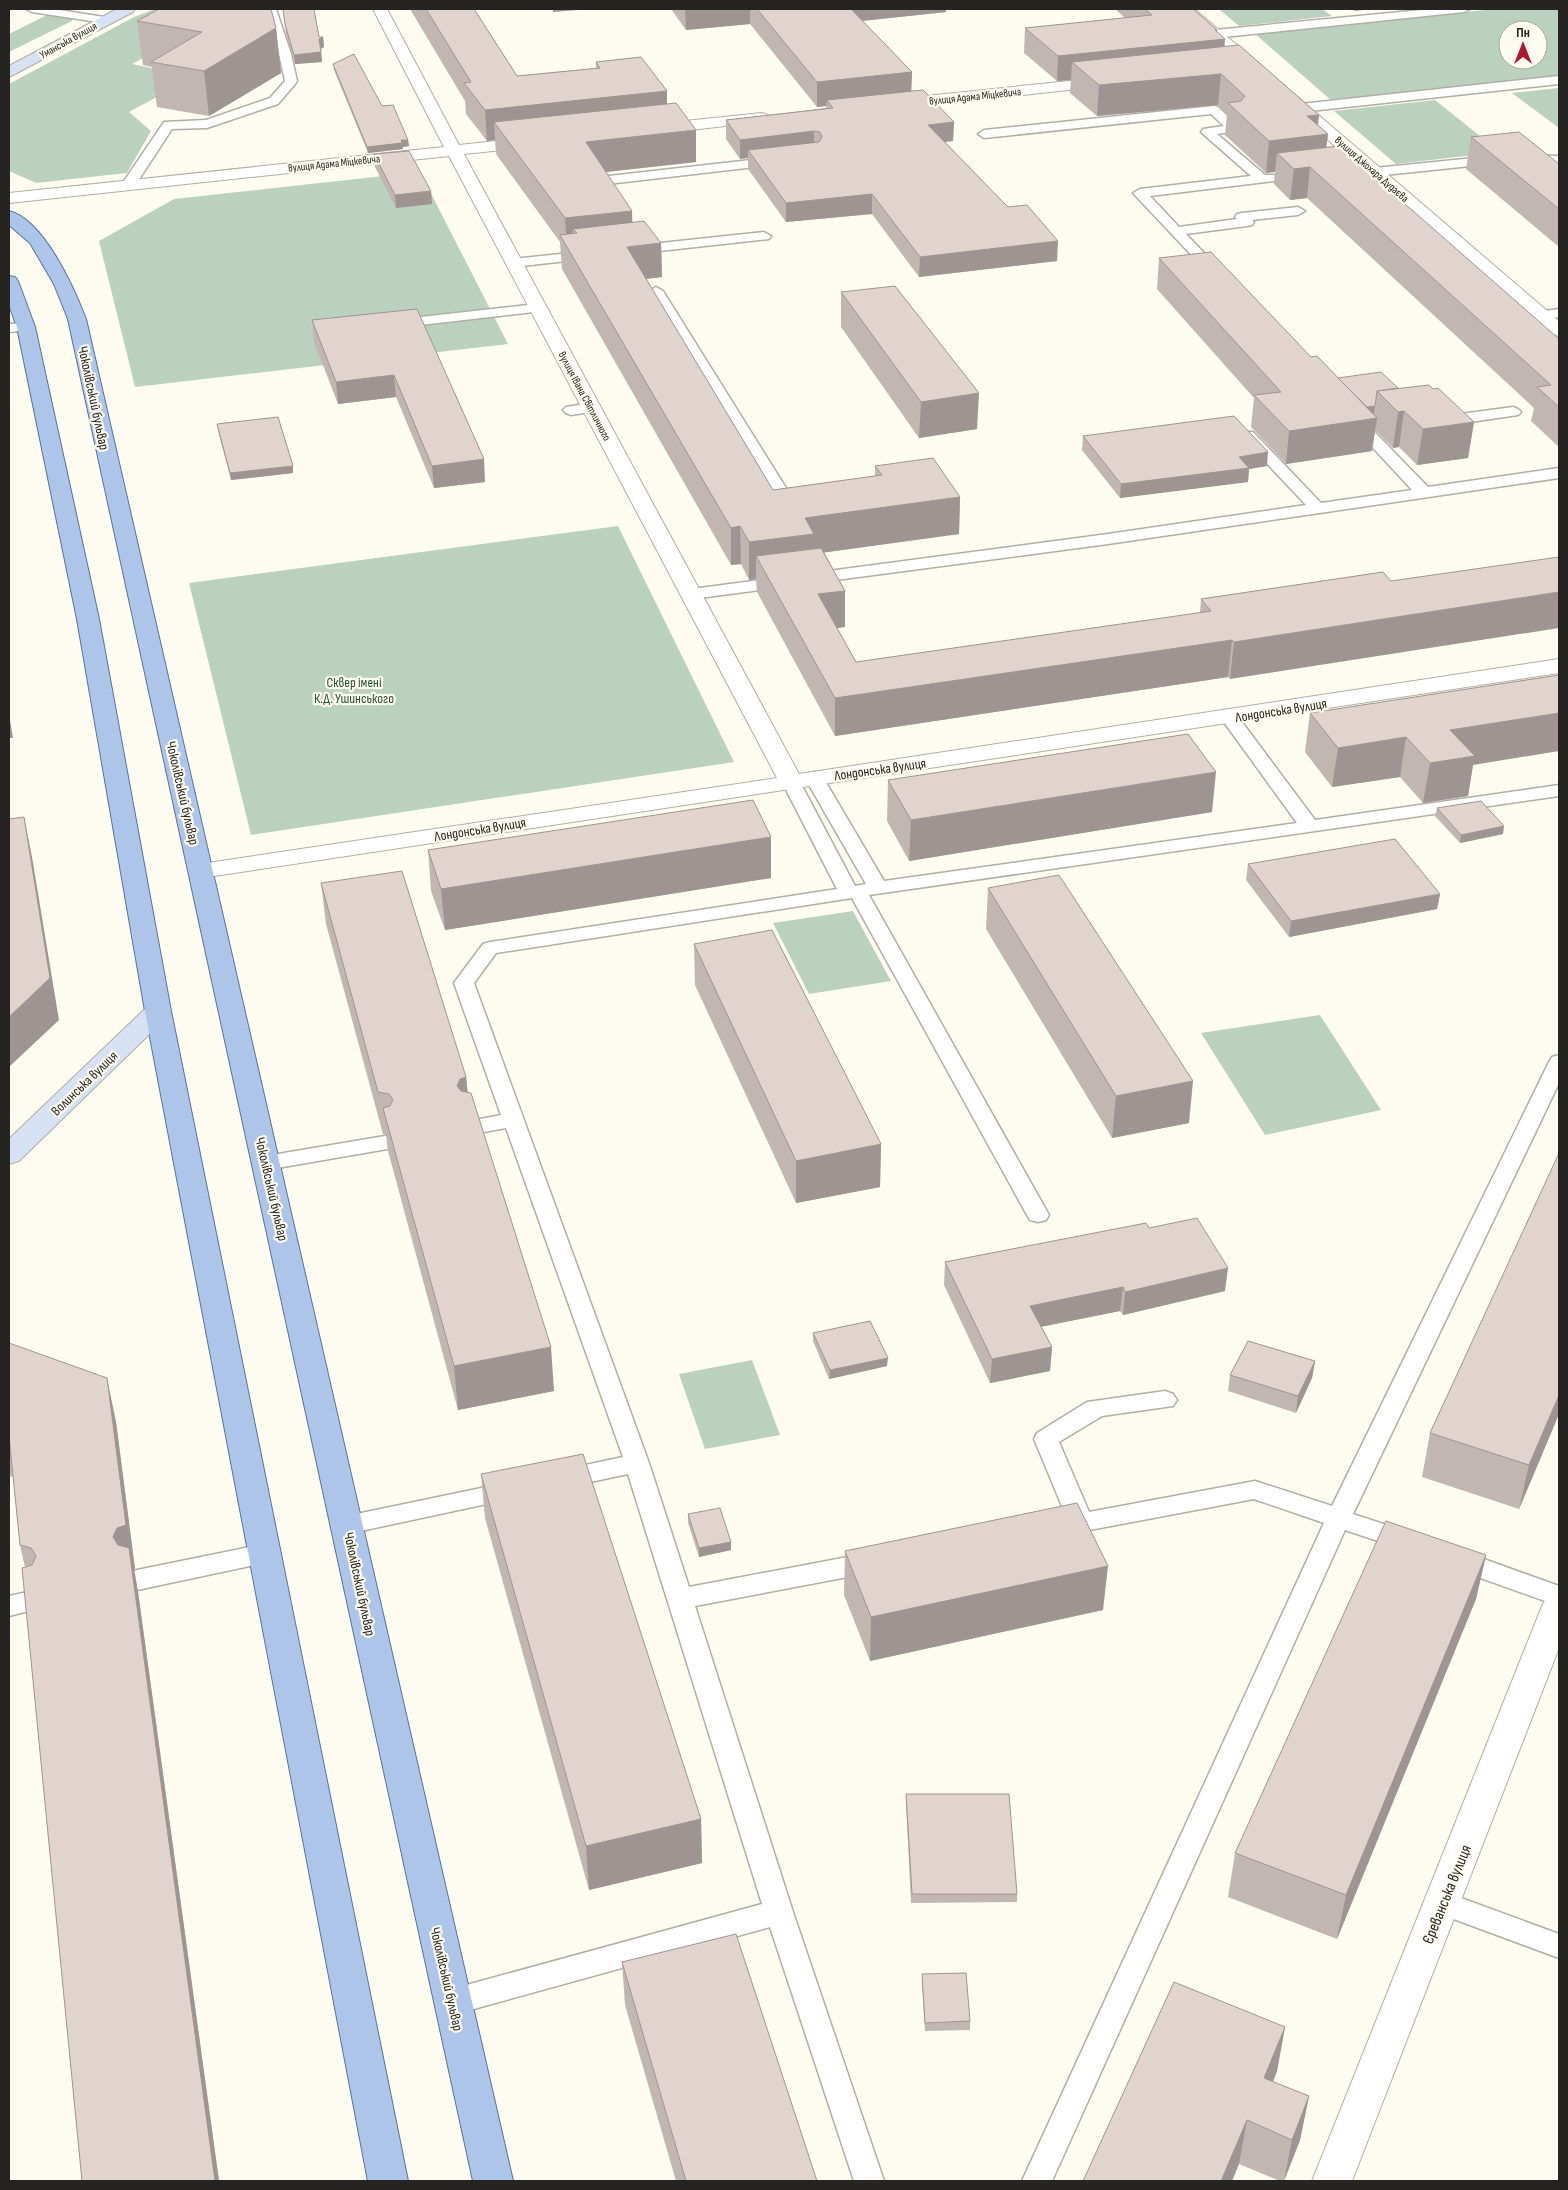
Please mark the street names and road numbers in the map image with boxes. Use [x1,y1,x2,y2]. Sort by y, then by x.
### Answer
street label: Уманська вулиця [37,19,99,62]
street label: вулиця Адама Міцкевича [928,85,1022,108]
street label: вулиця Джохара Дудаєва [1332,134,1411,205]
street label: вулиця Адама Міцкевича [287,152,381,175]
street label: Чоколівський бульвар [74,345,113,452]
street label: вулиця Івана Світличного [556,349,614,443]
street label: Лондонська вулиця [1233,695,1328,726]
street label: Чоколівський бульвар [162,740,203,847]
street label: Лондонська вулиця [832,755,927,784]
street label: Лондонська вулиця [432,814,527,845]
street label: Волинська вулиця [48,1047,121,1119]
street label: Чоколівський бульвар [251,1136,292,1243]
street label: Чоколівський бульвар [340,1531,379,1638]
street label: Єреванська вулиця [1419,1842,1476,1947]
street label: Чоколівський бульвар [426,1926,467,2033]

